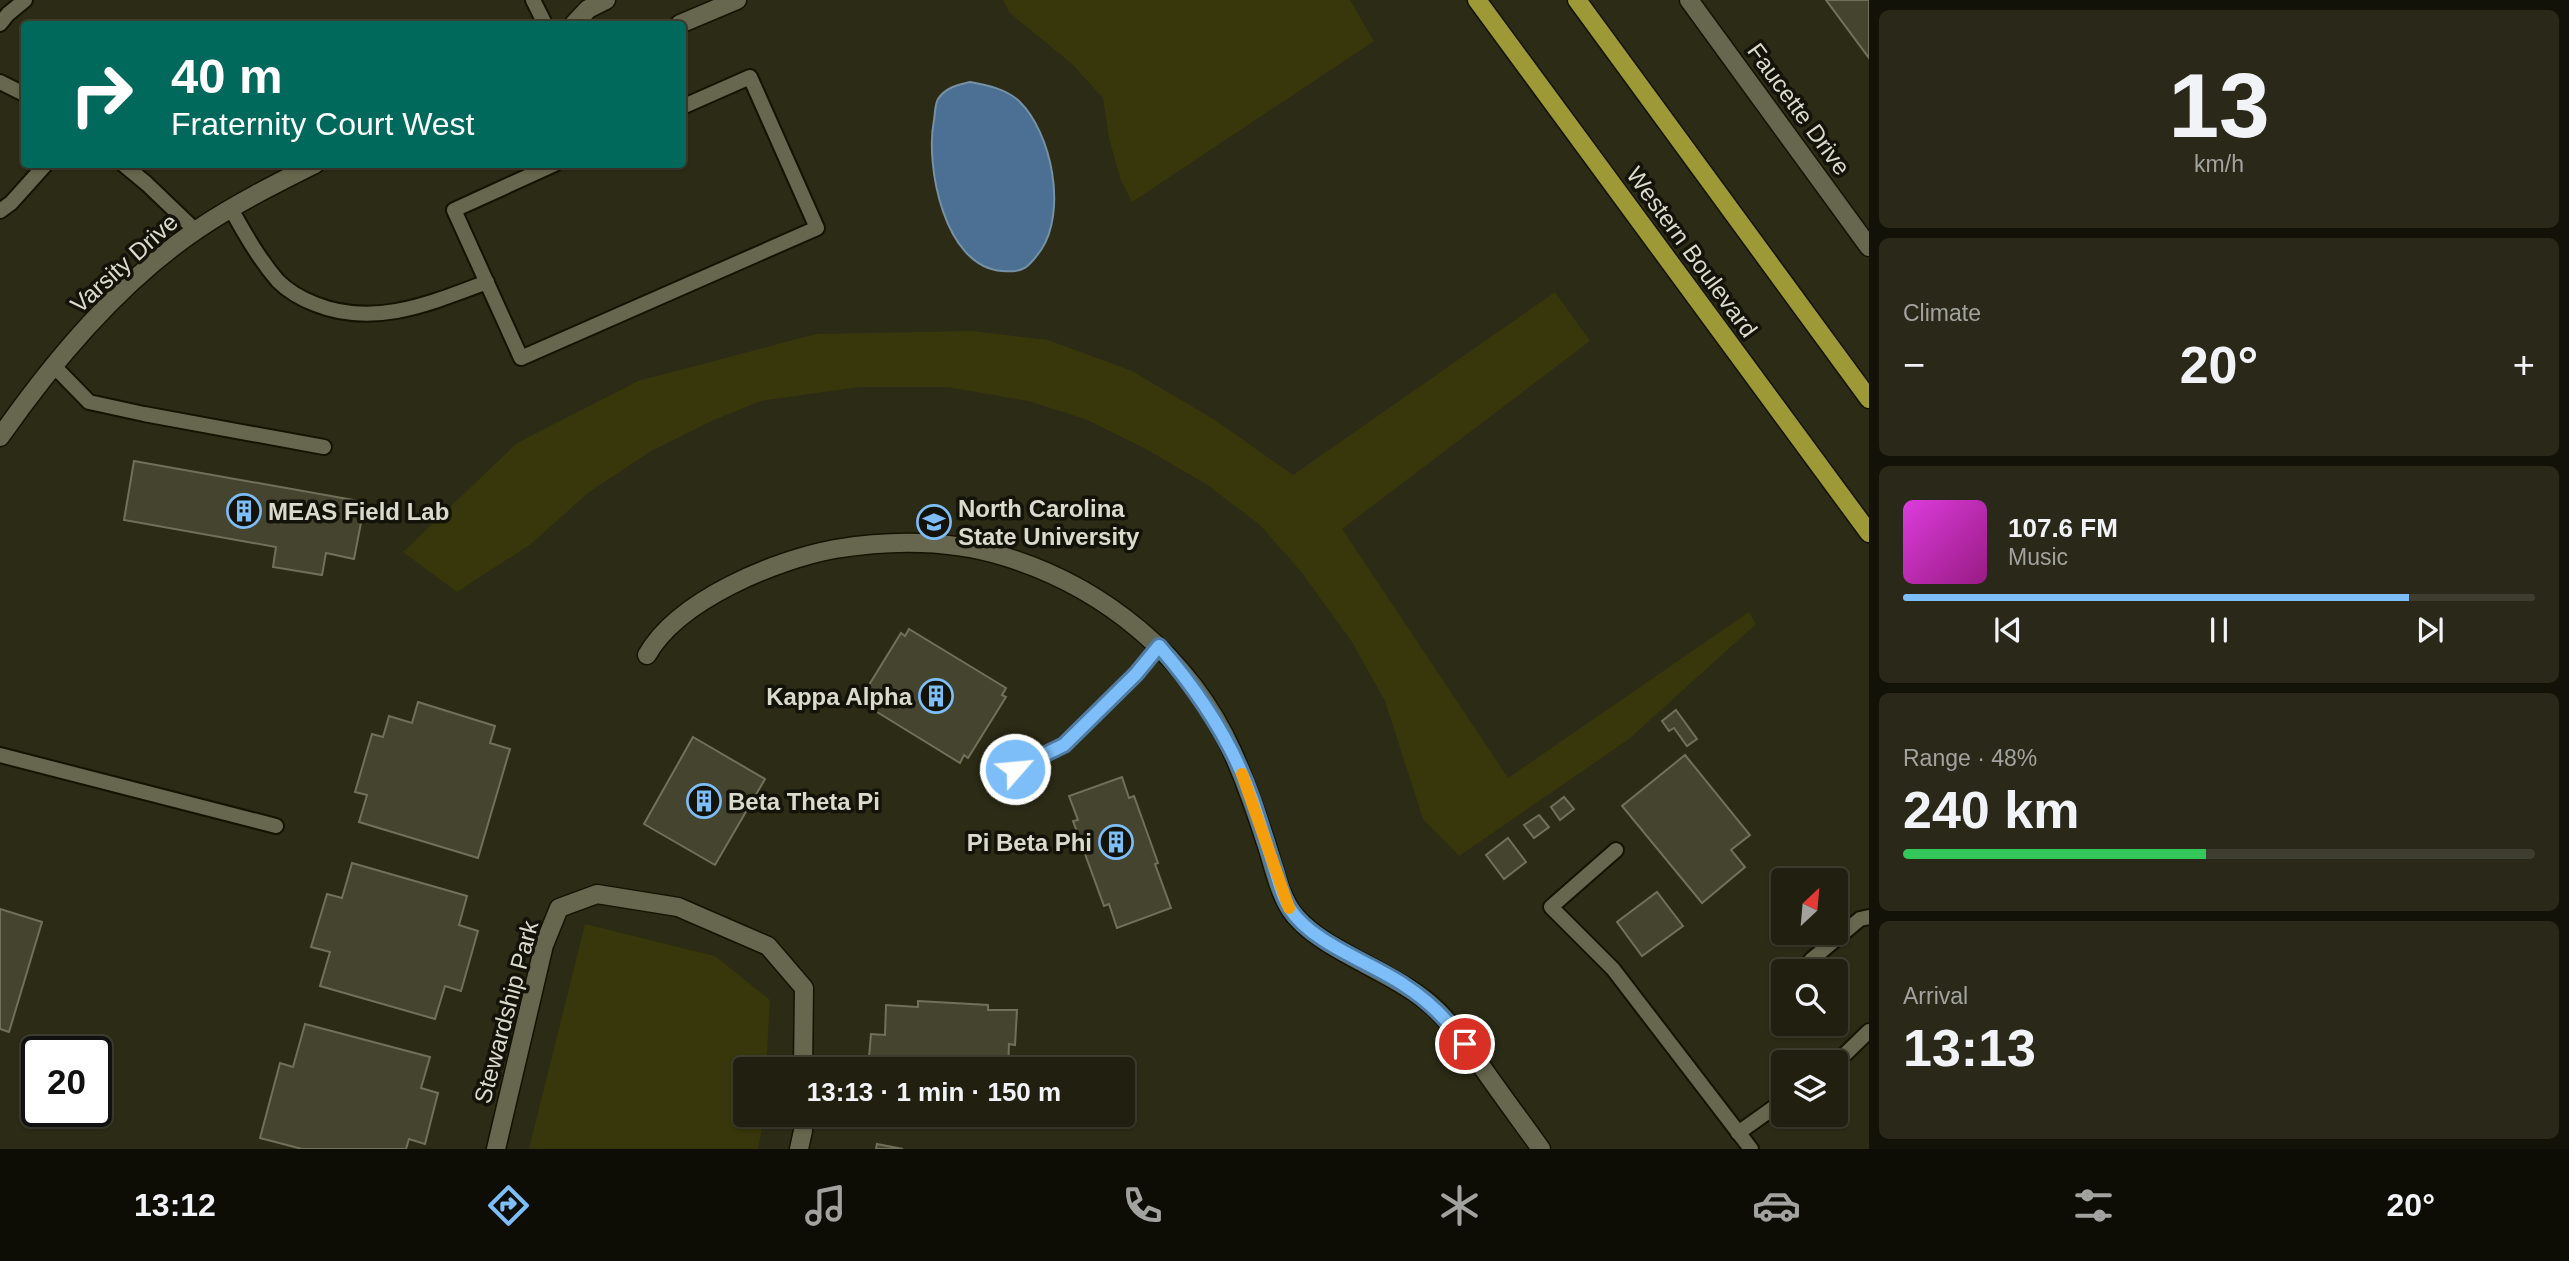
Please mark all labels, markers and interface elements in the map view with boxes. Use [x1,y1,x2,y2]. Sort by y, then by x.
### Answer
street label: Faucette Drive [1742,38,1856,180]
icon: right [56,49,147,140]
text: 40 m [171,49,283,103]
text: 13 [2168,55,2270,156]
text: Fraternity Court West [171,106,474,142]
text: km/h [2194,151,2244,177]
street label: Western Boulevard [1621,162,1763,342]
street label: Varsity Drive [65,208,183,318]
text: Climate [1903,300,1981,326]
text: 20° [2180,336,2258,394]
text: − [1903,344,1925,386]
text: + [2513,344,2535,386]
building icon: MEAS Field Lab [225,492,263,530]
place label: North Carolina State University [958,495,1140,550]
place label: MEAS Field Lab [268,498,449,525]
school or university icon: North Carolina State University [915,503,953,541]
text: 107.6 FM [2008,513,2118,543]
text: Music [2008,544,2068,570]
icon: previous [1989,611,2027,649]
icon: pause [2200,611,2238,649]
icon: next [2411,611,2449,649]
building icon: Kappa Alpha [917,677,955,715]
place label: Kappa Alpha [766,683,913,710]
position arrow [978,732,1052,806]
text: Range · 48% [1903,745,2037,771]
text: 240 km [1903,781,2079,839]
building icon: Beta Theta Pi [685,782,723,820]
place label: Beta Theta Pi [728,788,880,815]
building icon: Pi Beta Phi [1097,823,1135,861]
place label: Pi Beta Phi [967,829,1092,856]
north arrow [1771,868,1848,945]
map controls [1771,868,1848,1127]
street label: Stewardship Park [469,917,544,1106]
button: search [1771,959,1848,1036]
text: Arrival [1903,983,1968,1009]
pin [1435,1014,1495,1074]
text: 13:13 [1903,1019,2036,1077]
icon: arrive [1446,1025,1484,1063]
speed limit sign: 20 [21,1036,112,1127]
button: layers [1771,1050,1848,1127]
text: 13:13 · 1 min · 150 m [807,1077,1061,1107]
icon: directions [484,1181,533,1230]
icon: music [801,1181,850,1230]
icon: phone [1118,1181,1167,1230]
icon: climate [1435,1181,1484,1230]
icon: car [1752,1181,1801,1230]
icon: filters [2069,1181,2118,1230]
text: 13:12 [134,1187,216,1223]
text: 20° [2387,1187,2435,1223]

